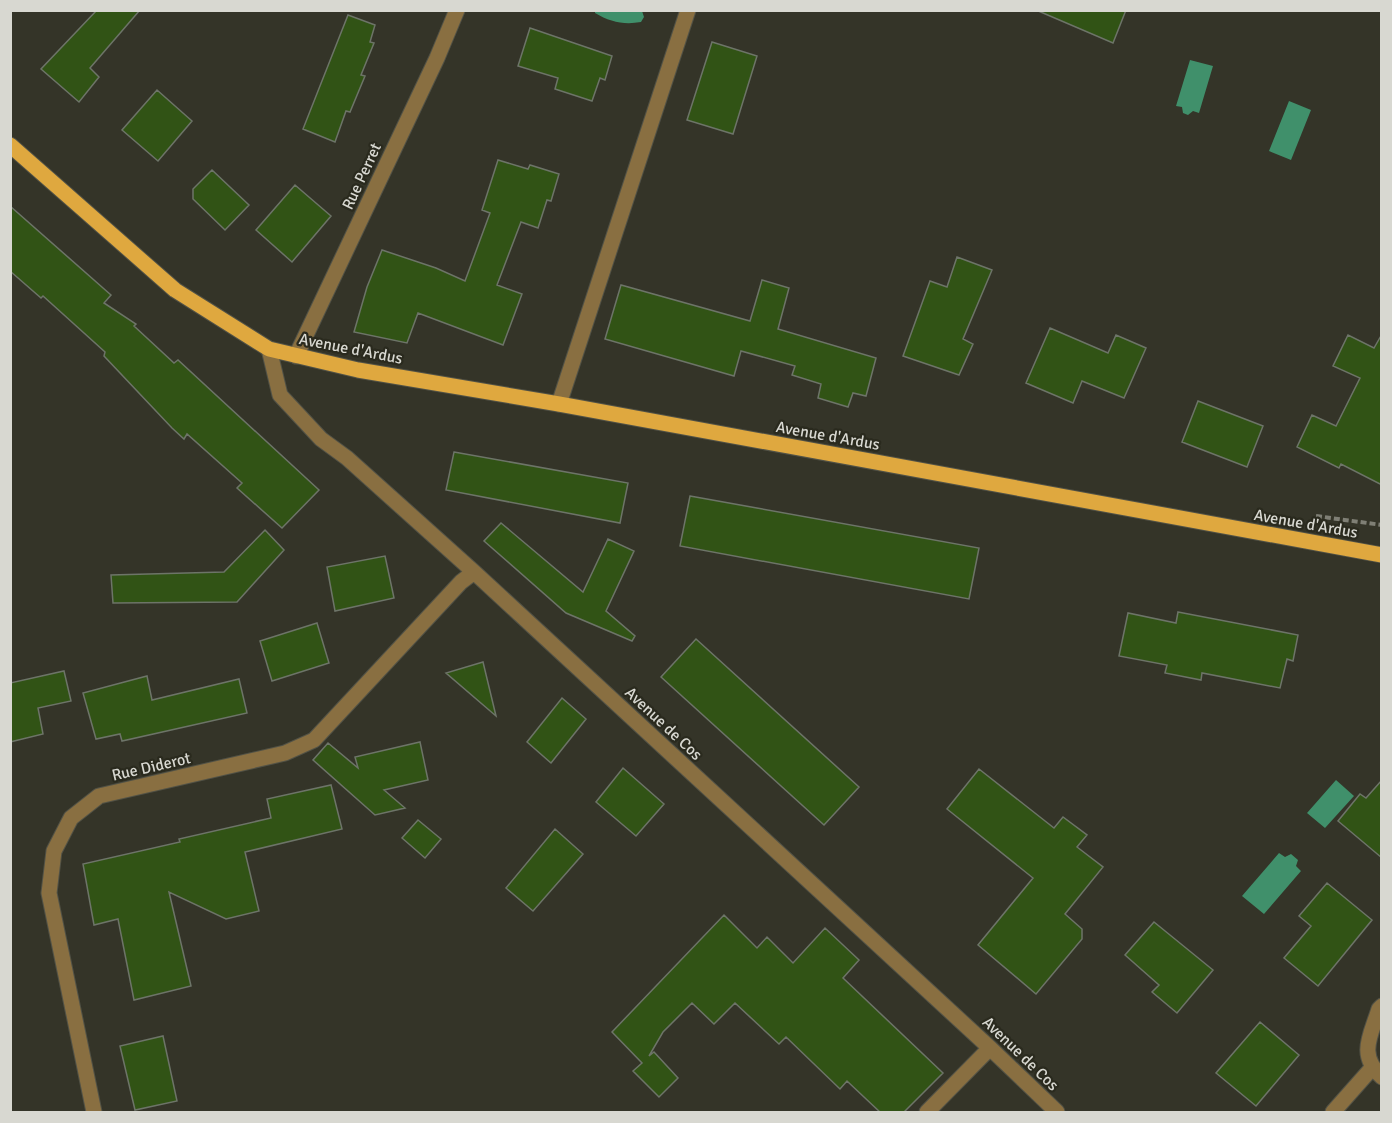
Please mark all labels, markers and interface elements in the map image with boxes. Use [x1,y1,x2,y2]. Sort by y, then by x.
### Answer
street label: Rue Perret [338,140,386,213]
street label: Avenue d'Ardus [297,329,404,369]
street label: Avenue d'Ardus [774,417,881,455]
street label: Avenue d'Ardus [1252,505,1359,543]
street label: Avenue de Cos [620,683,706,765]
street label: Rue Diderot [110,748,193,786]
street label: Avenue de Cos [978,1012,1063,1095]

